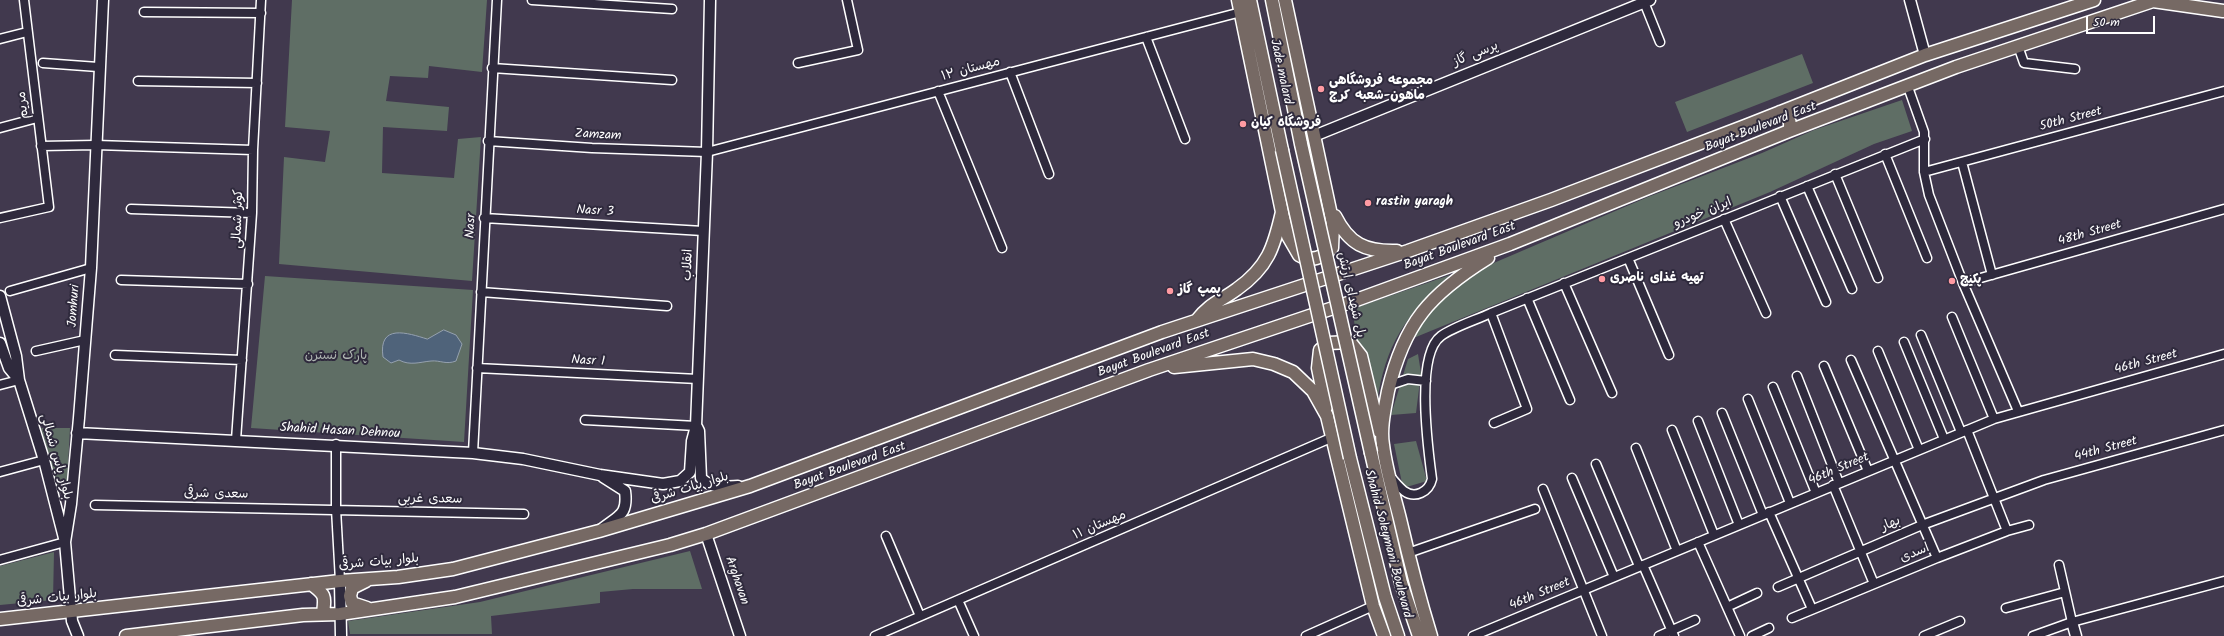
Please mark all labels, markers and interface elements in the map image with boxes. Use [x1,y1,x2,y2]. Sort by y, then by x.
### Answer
scale bar [2088,8,2157,34]
text: 50 m [2093,13,2120,32]
street label: Jade malard [1265,38,1295,106]
street label: پرسی گاز [1451,39,1501,71]
street label: مهستان ۱۲ [940,55,1002,85]
place label: مجموعه فروشگاهی ماهون-شعبه کرج [1329,74,1433,105]
marker: مجموعه فروشگاهی ماهون-شعبه کرج [1316,84,1326,94]
street label: مریم [15,90,33,120]
street label: Bayat Boulevard East [1703,100,1819,156]
street label: 50th Street [2038,104,2104,136]
place label: فروشگاه کیان [1251,116,1321,132]
marker: فروشگاه کیان [1238,119,1248,129]
street label: Zamzam [574,127,622,145]
street label: کوثر شمالی [230,189,248,249]
place label: rastin yaragh [1376,195,1453,211]
street label: ایران خودرو [1672,195,1734,233]
marker: rastin yaragh [1363,198,1373,208]
street label: Nasr 3 [576,203,614,221]
street label: Nasr [464,213,480,239]
street label: 48th Street [2057,218,2123,250]
street label: Bayat Boulevard East [1402,219,1518,275]
street label: انقلاب [681,249,697,281]
street label: پل شهدای ارتش [1333,251,1367,339]
place label: تهیه غذای ناصری [1610,271,1704,287]
place label: پکیج [1960,273,1981,289]
marker: تهیه غذای ناصری [1597,274,1607,284]
marker: پکیج [1947,276,1957,286]
place label: پمپ گاز [1178,283,1221,299]
street label: Jomhuri [66,284,84,328]
marker: پمپ گاز [1165,286,1175,296]
street label: Bayat Boulevard East [1096,326,1212,382]
street label: 46th Street [2113,347,2179,379]
park label: پارک نسترن [305,349,367,365]
street label: Nasr 1 [571,353,605,371]
street label: بلوار یاس شمالی [35,412,75,502]
street label: Shahid Hasan Dehnou [279,421,401,443]
street label: 44th Street [2073,434,2139,466]
street label: Bayat Boulevard East [792,439,908,495]
street label: 46th Street [1806,450,1872,490]
street label: Shahid Soleymani Boulevard [1360,468,1414,620]
street label: بلوار بیات شرقی [649,470,731,508]
street label: سعدی شرقی [184,487,248,503]
street label: سعدی غربی [398,492,462,508]
street label: مهستان ۱۱ [1071,508,1129,544]
street label: بهار [1879,514,1903,536]
street label: اسدی [1898,541,1932,567]
street label: بلوار بیات شرقی [338,552,420,574]
street label: Arghavan [720,555,752,607]
street label: 46th Street [1507,575,1573,615]
street label: بلوار بیات شرقی [16,587,98,611]

